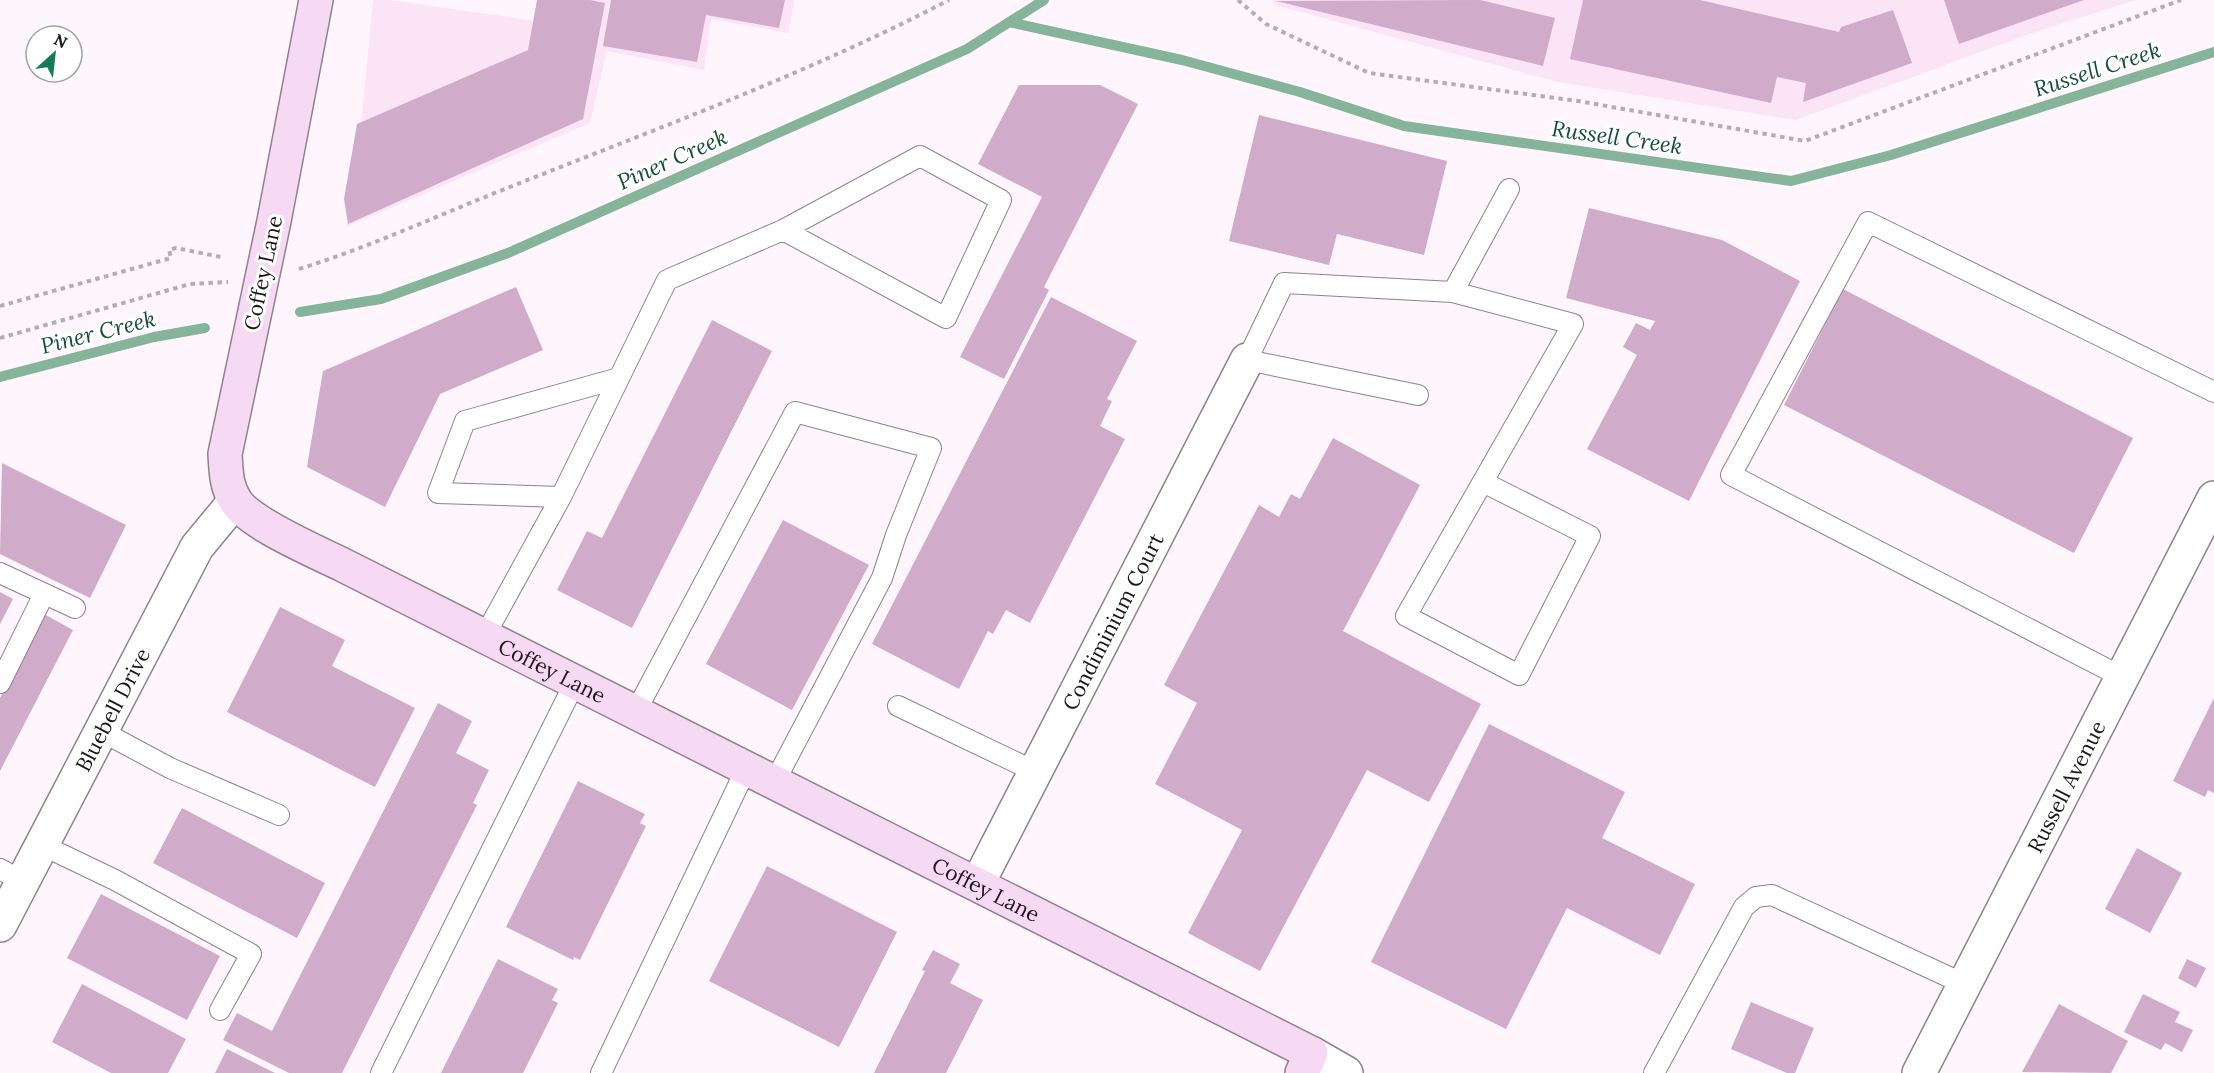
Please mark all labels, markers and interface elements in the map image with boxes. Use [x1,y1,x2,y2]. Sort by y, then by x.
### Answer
north arrow [24,24,84,84]
text: N [51,29,71,52]
water label: Russell Creek [2030,35,2164,103]
water label: Russell Creek [1550,114,1684,160]
water label: Piner Creek [613,122,731,196]
street label: Coffey Lane [238,213,288,333]
water label: Piner Creek [38,304,158,360]
street label: Condiminium Court [1056,528,1170,715]
street label: Coffey Lane [494,632,610,709]
street label: Bluebell Drive [69,643,156,776]
street label: Russell Avenue [2021,716,2111,857]
street label: Coffey Lane [928,851,1044,928]

